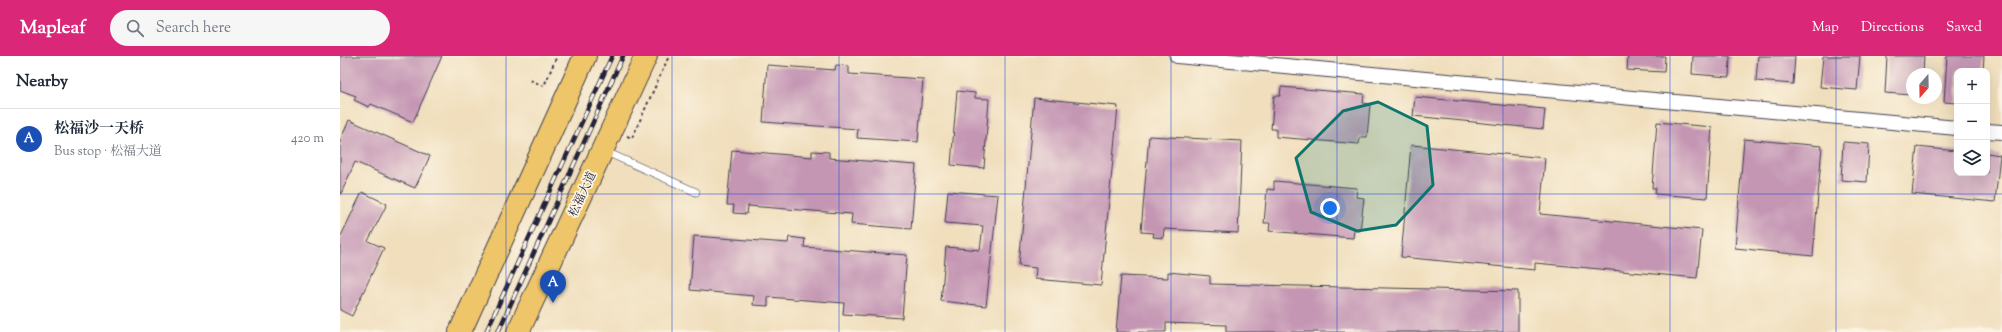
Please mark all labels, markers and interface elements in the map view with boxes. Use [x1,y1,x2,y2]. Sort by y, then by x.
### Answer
search box [110,10,390,46]
text: Mapleaf [20,15,86,42]
icon: search [124,17,146,39]
text: Search here [156,18,231,39]
text: Map [1812,18,1839,38]
text: Directions [1861,18,1924,38]
text: Saved [1946,18,1982,38]
north arrow [1906,68,1942,104]
map controls [1954,68,1990,176]
button: + [1954,68,1990,104]
text: Nearby [16,70,68,94]
button: − [1954,104,1990,140]
text: 松福沙一天桥 [54,119,144,140]
text: A [24,130,34,148]
text: 420 m [291,130,324,148]
button: layers [1954,140,1990,176]
text: Bus stop · 松福大道 [54,143,162,161]
street label: 松福大道 [565,169,601,220]
your location [1320,198,1340,218]
pin: A [540,270,566,303]

